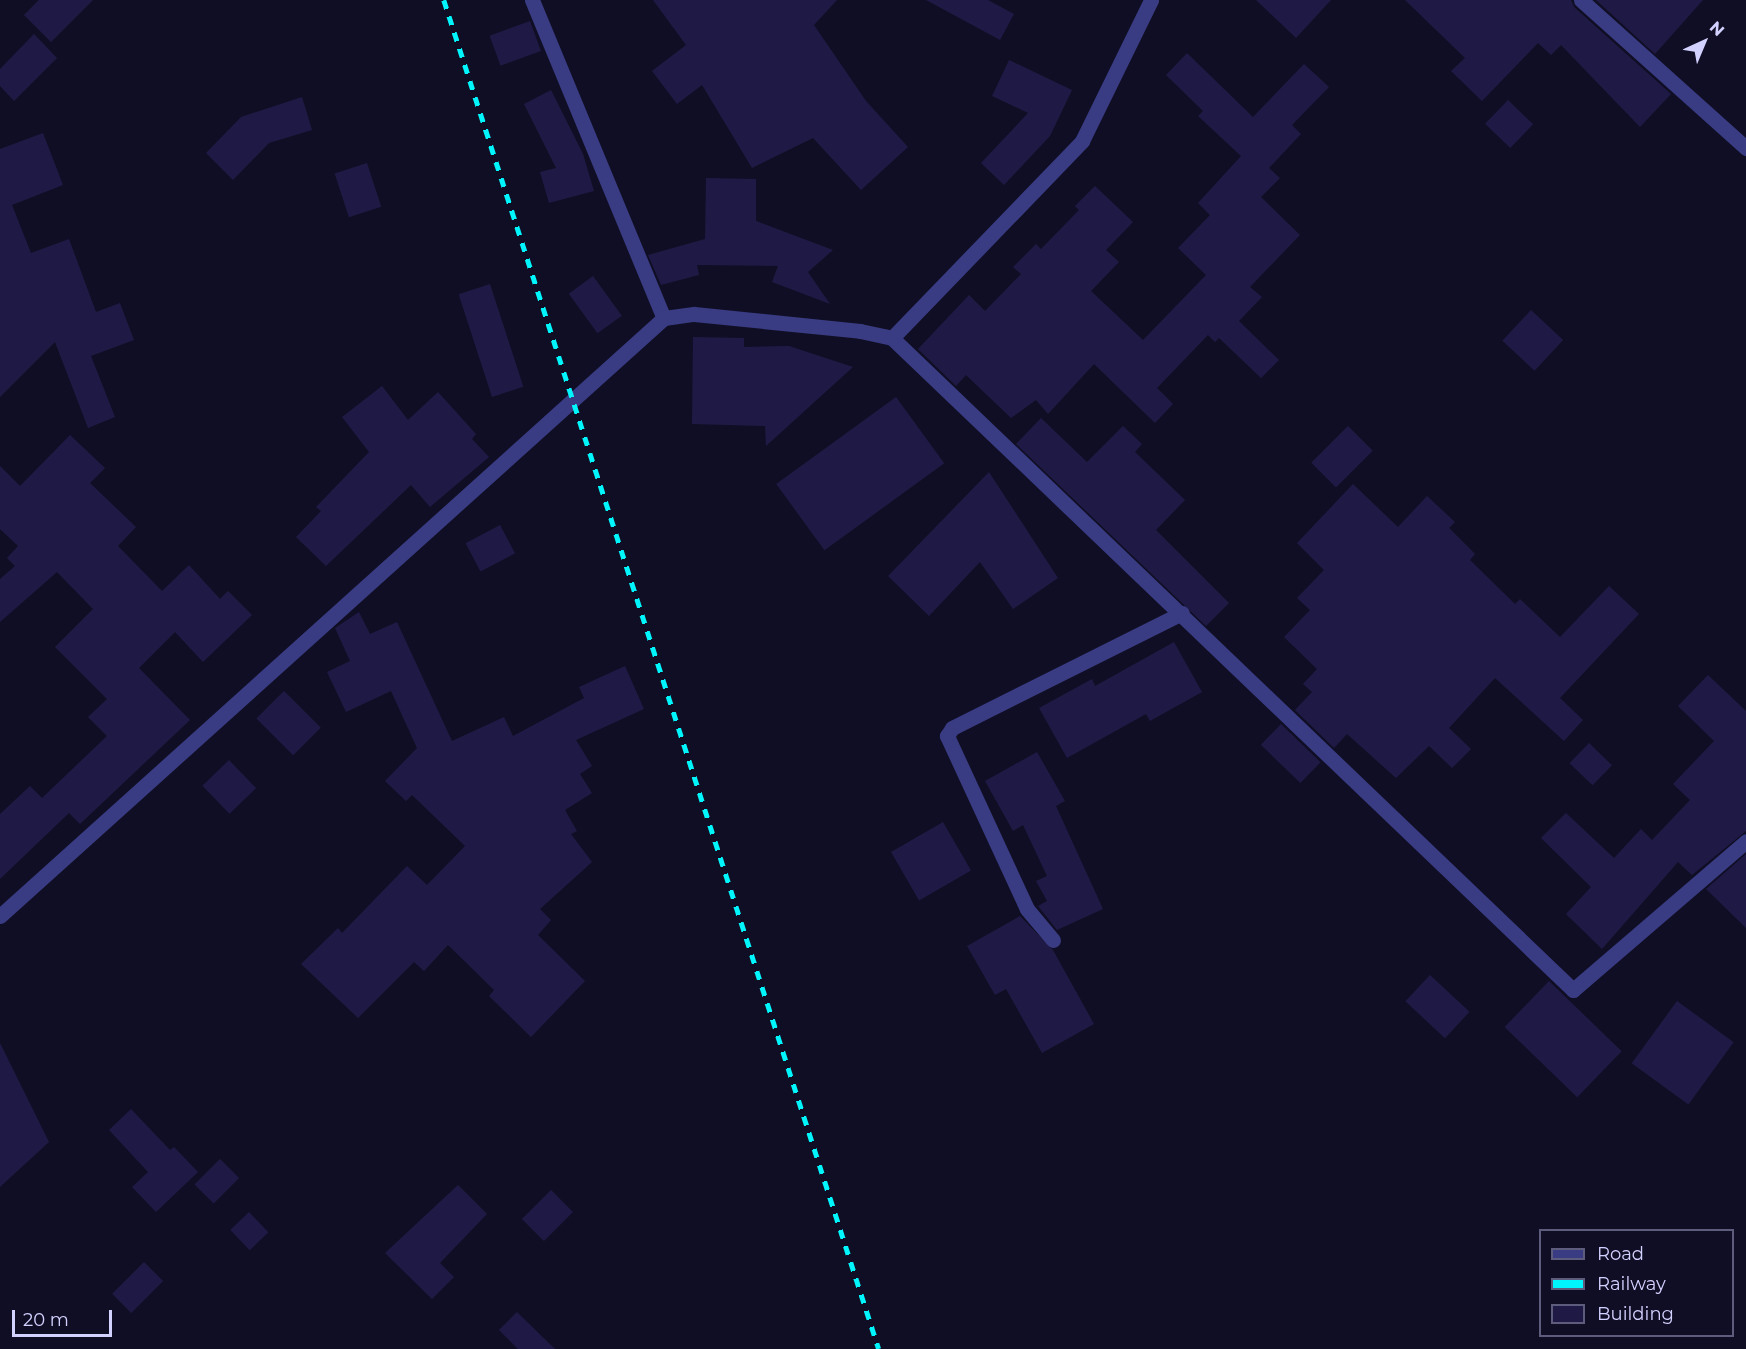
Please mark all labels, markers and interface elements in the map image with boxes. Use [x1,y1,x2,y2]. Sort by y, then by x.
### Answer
north arrow [1674,12,1734,72]
text: N [1706,17,1728,40]
legend [1539,1229,1734,1337]
text: Road [1597,1243,1644,1265]
text: Railway [1597,1273,1666,1295]
scale bar [15,1298,116,1336]
text: Building [1597,1303,1674,1325]
text: 20 m [23,1309,69,1331]

